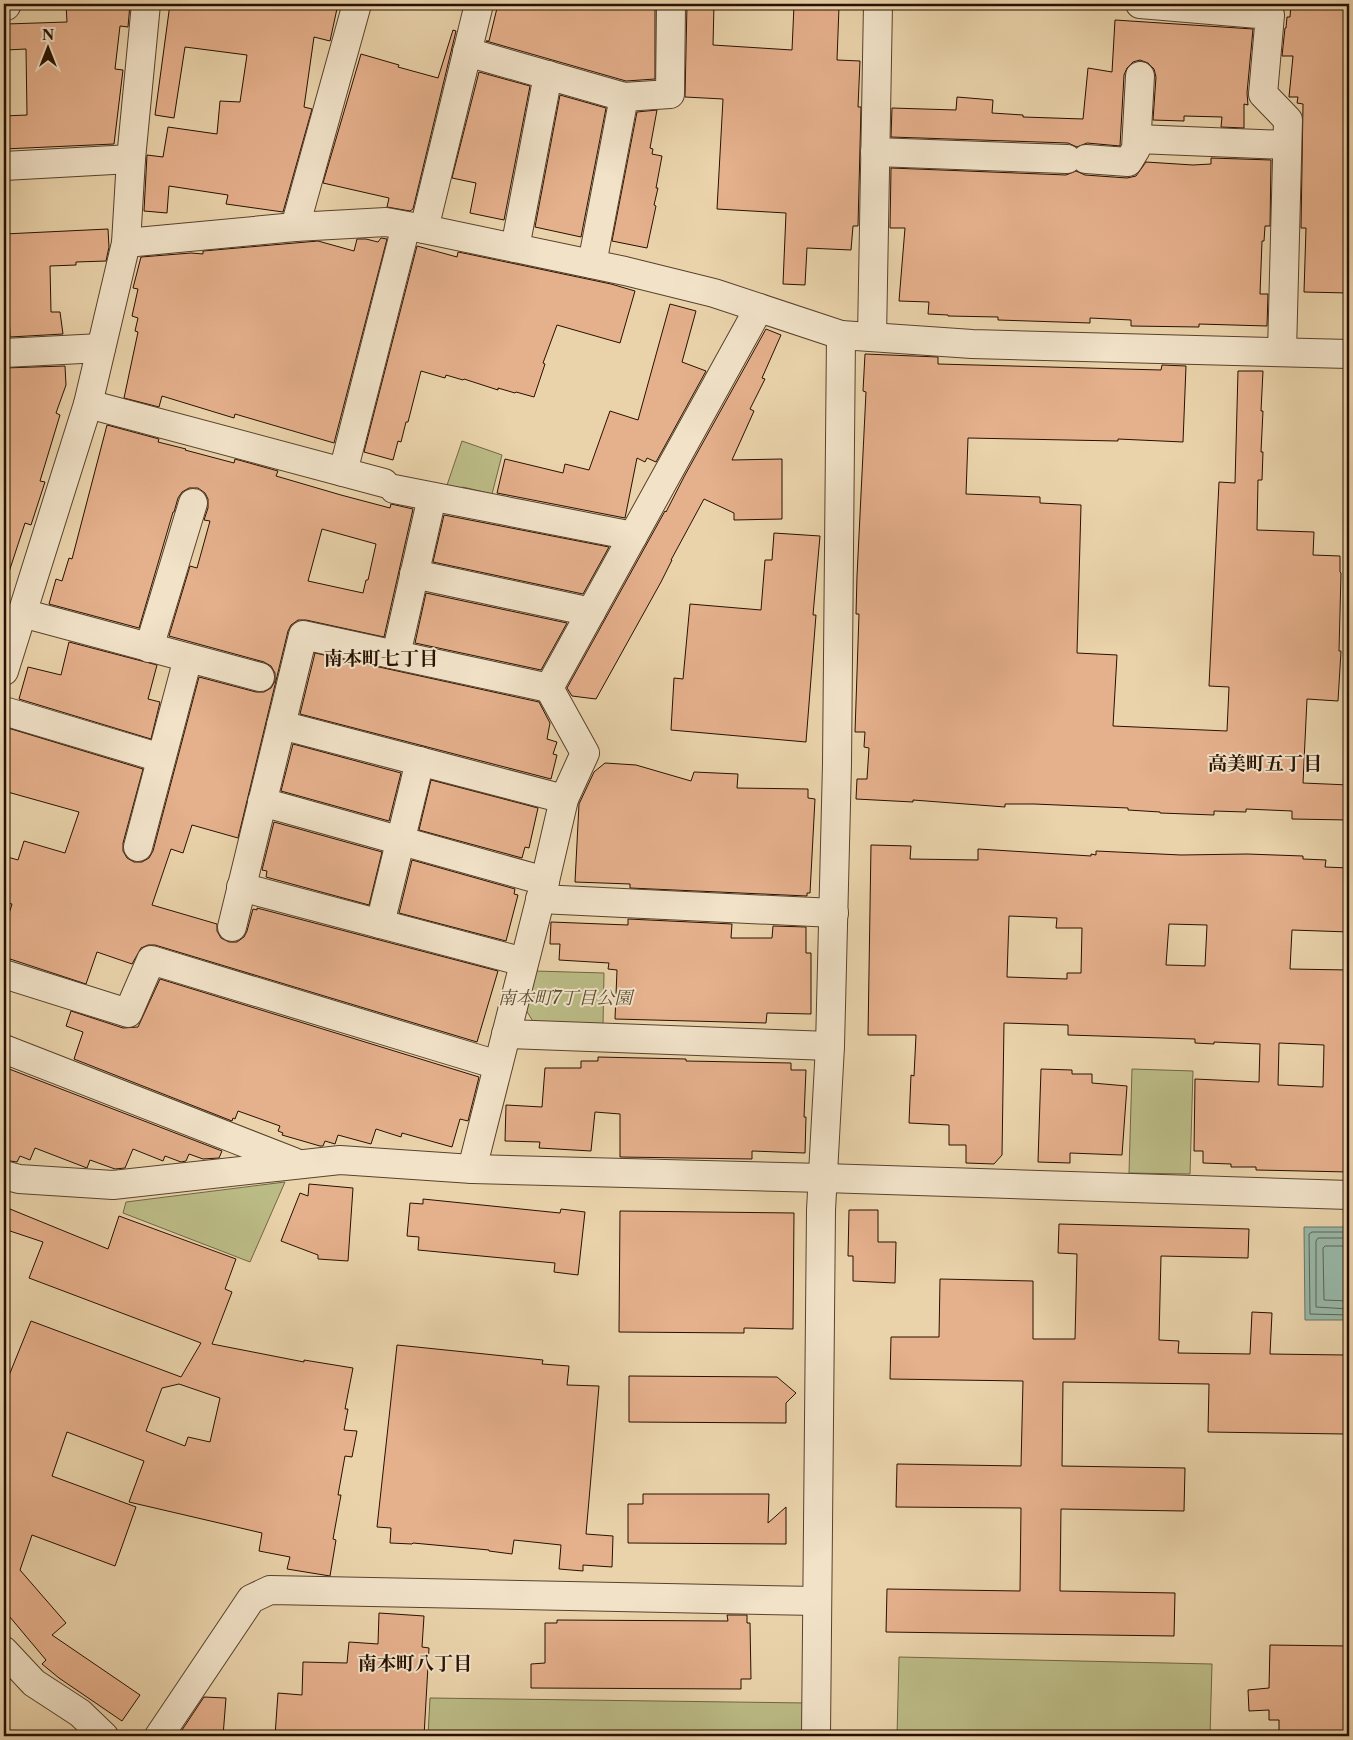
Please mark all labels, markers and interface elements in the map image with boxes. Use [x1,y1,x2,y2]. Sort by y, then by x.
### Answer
north arrow [22,22,72,72]
text: N [42,26,54,44]
district label: 南本町七丁目 [324,647,438,670]
district label: 高美町五丁目 [1208,752,1322,775]
park label: 南本町7丁目公園 [498,987,635,1009]
district label: 南本町八丁目 [358,1652,472,1675]

